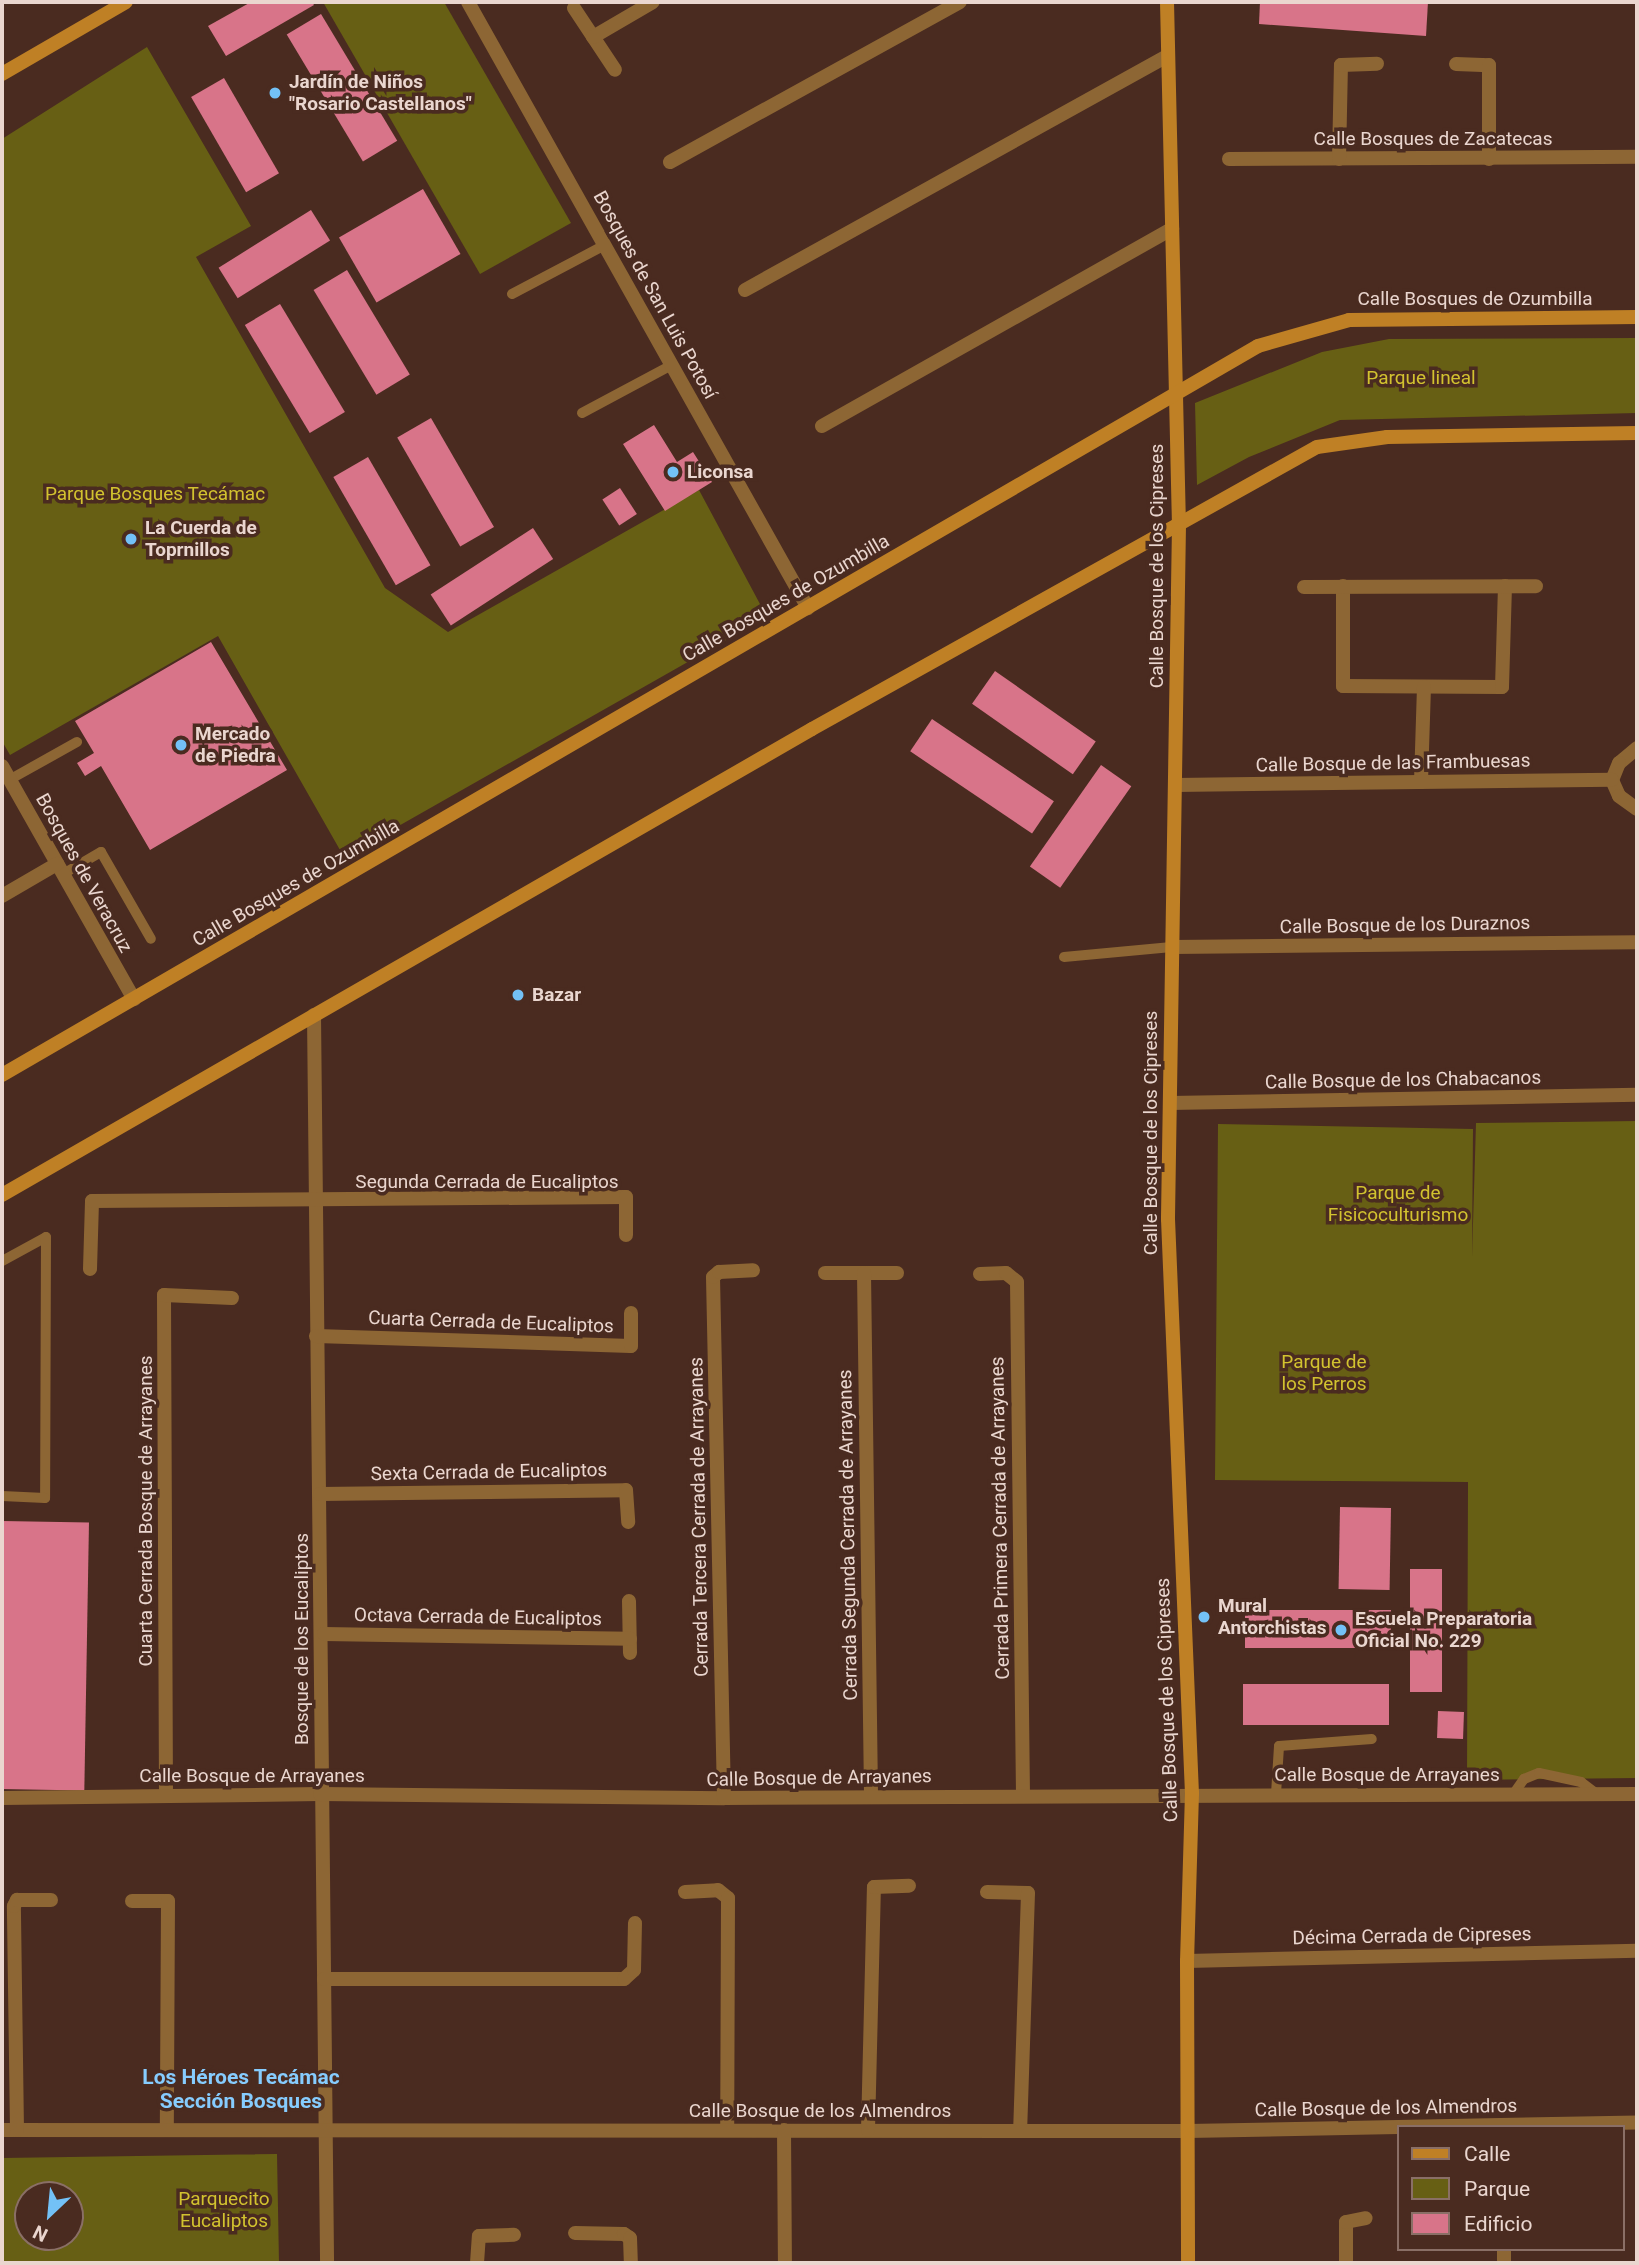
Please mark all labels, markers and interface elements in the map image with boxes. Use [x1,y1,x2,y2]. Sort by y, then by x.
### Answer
place label: Jardín de Niños "Rosario Castellanos" [289,71,472,115]
marker: Jardín de Niños "Rosario Castellanos" [267,85,283,101]
street label: Calle Bosques de Zacatecas [1314,128,1552,150]
street label: Bosques de San Luis Potosí [588,187,722,403]
street label: Calle Bosques de Ozumbilla [1357,288,1593,310]
park label: Parque lineal [1366,367,1476,389]
street label: Calle Bosque de los Cipreses [1146,444,1168,688]
place label: Liconsa [687,461,754,483]
marker: Liconsa [665,464,681,480]
park label: Parque Bosques Tecámac [45,483,265,505]
place label: La Cuerda de Toprnillos [145,517,257,561]
street label: Calle Bosques de Ozumbilla [679,529,893,667]
marker: La Cuerda de Toprnillos [123,531,139,547]
place label: Mercado de Piedra [195,723,276,767]
marker: Mercado de Piedra [173,737,189,753]
street label: Calle Bosque de las Frambuesas [1255,749,1531,777]
street label: Bosques de Veracruz [31,790,137,956]
street label: Calle Bosques de Ozumbilla [189,814,403,952]
street label: Calle Bosque de los Duraznos [1279,911,1531,939]
place label: Bazar [532,984,581,1006]
marker: Bazar [510,987,526,1003]
street label: Calle Bosque de los Cipreses [1140,1011,1162,1255]
street label: Calle Bosque de los Chabacanos [1265,1066,1541,1094]
street label: Segunda Cerrada de Eucaliptos [355,1171,619,1193]
park label: Parque de Fisicoculturismo [1328,1182,1468,1226]
street label: Cuarta Cerrada de Eucaliptos [368,1306,614,1338]
park label: Parque de los Perros [1281,1351,1367,1395]
street label: Cuarta Cerrada Bosque de Arrayanes [135,1355,157,1667]
street label: Cerrada Primera Cerrada de Arrayanes [986,1356,1014,1680]
street label: Cerrada Tercera Cerrada de Arrayanes [685,1357,713,1677]
street label: Cerrada Segunda Cerrada de Arrayanes [834,1369,862,1701]
street label: Sexta Cerrada de Eucaliptos [371,1459,607,1485]
street label: Bosque de los Eucaliptos [291,1533,313,1745]
street label: Calle Bosque de los Cipreses [1151,1577,1183,1823]
place label: Mural Antorchistas [1218,1595,1326,1639]
street label: Octava Cerrada de Eucaliptos [354,1603,602,1631]
place label: Escuela Preparatoria Oficial No. 229 [1355,1608,1532,1652]
marker: Mural Antorchistas [1196,1609,1212,1625]
marker: Escuela Preparatoria Oficial No. 229 [1333,1622,1349,1638]
street label: Calle Bosque de Arrayanes [1274,1764,1500,1786]
street label: Calle Bosque de Arrayanes [139,1765,365,1787]
street label: Calle Bosque de Arrayanes [706,1765,932,1791]
street label: Décima Cerrada de Cipreses [1292,1923,1532,1949]
district label: Los Héroes Tecámac Sección Bosques [142,2064,340,2114]
street label: Calle Bosque de los Almendros [1255,2094,1517,2122]
street label: Calle Bosque de los Almendros [689,2100,951,2122]
legend [1398,2125,1625,2251]
text: Calle [1464,2142,1510,2166]
text: Parque [1464,2177,1530,2201]
north arrow [14,2181,84,2251]
park label: Parquecito Eucaliptos [178,2188,270,2232]
text: Edificio [1464,2212,1532,2236]
text: N [29,2220,52,2247]

